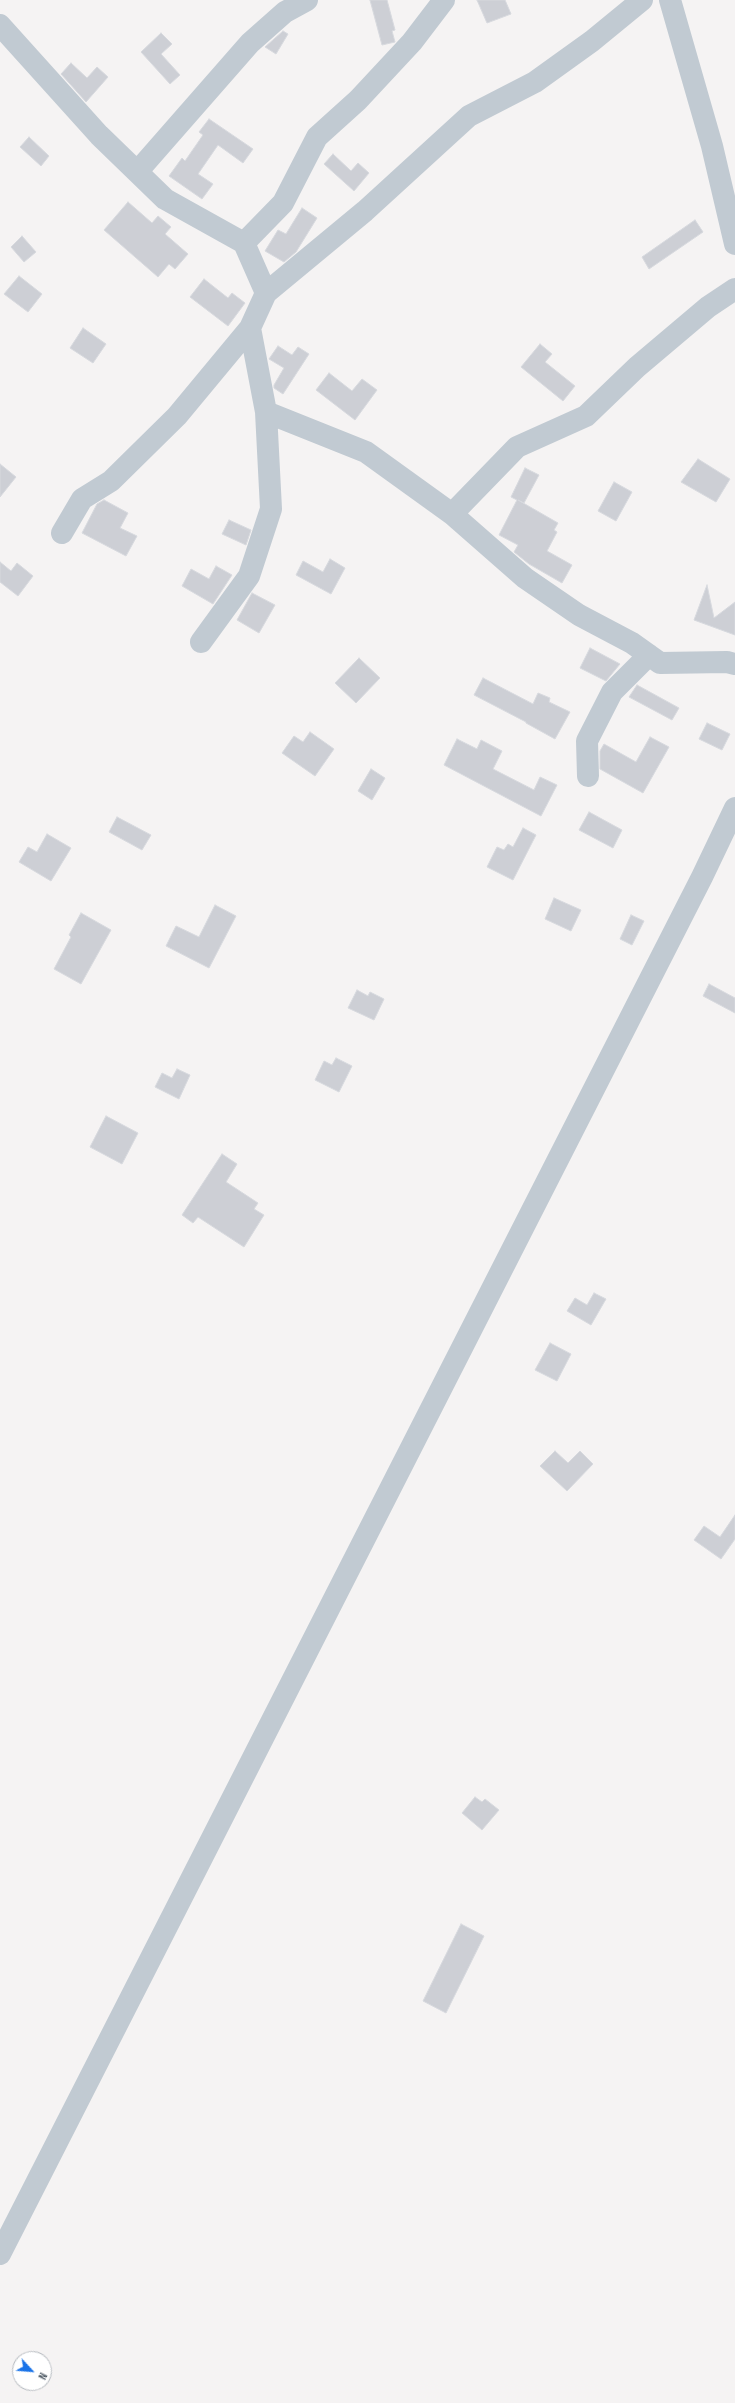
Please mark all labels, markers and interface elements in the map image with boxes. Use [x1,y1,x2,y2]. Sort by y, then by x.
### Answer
north arrow [12,2351,52,2391]
text: N [35,2371,49,2382]

